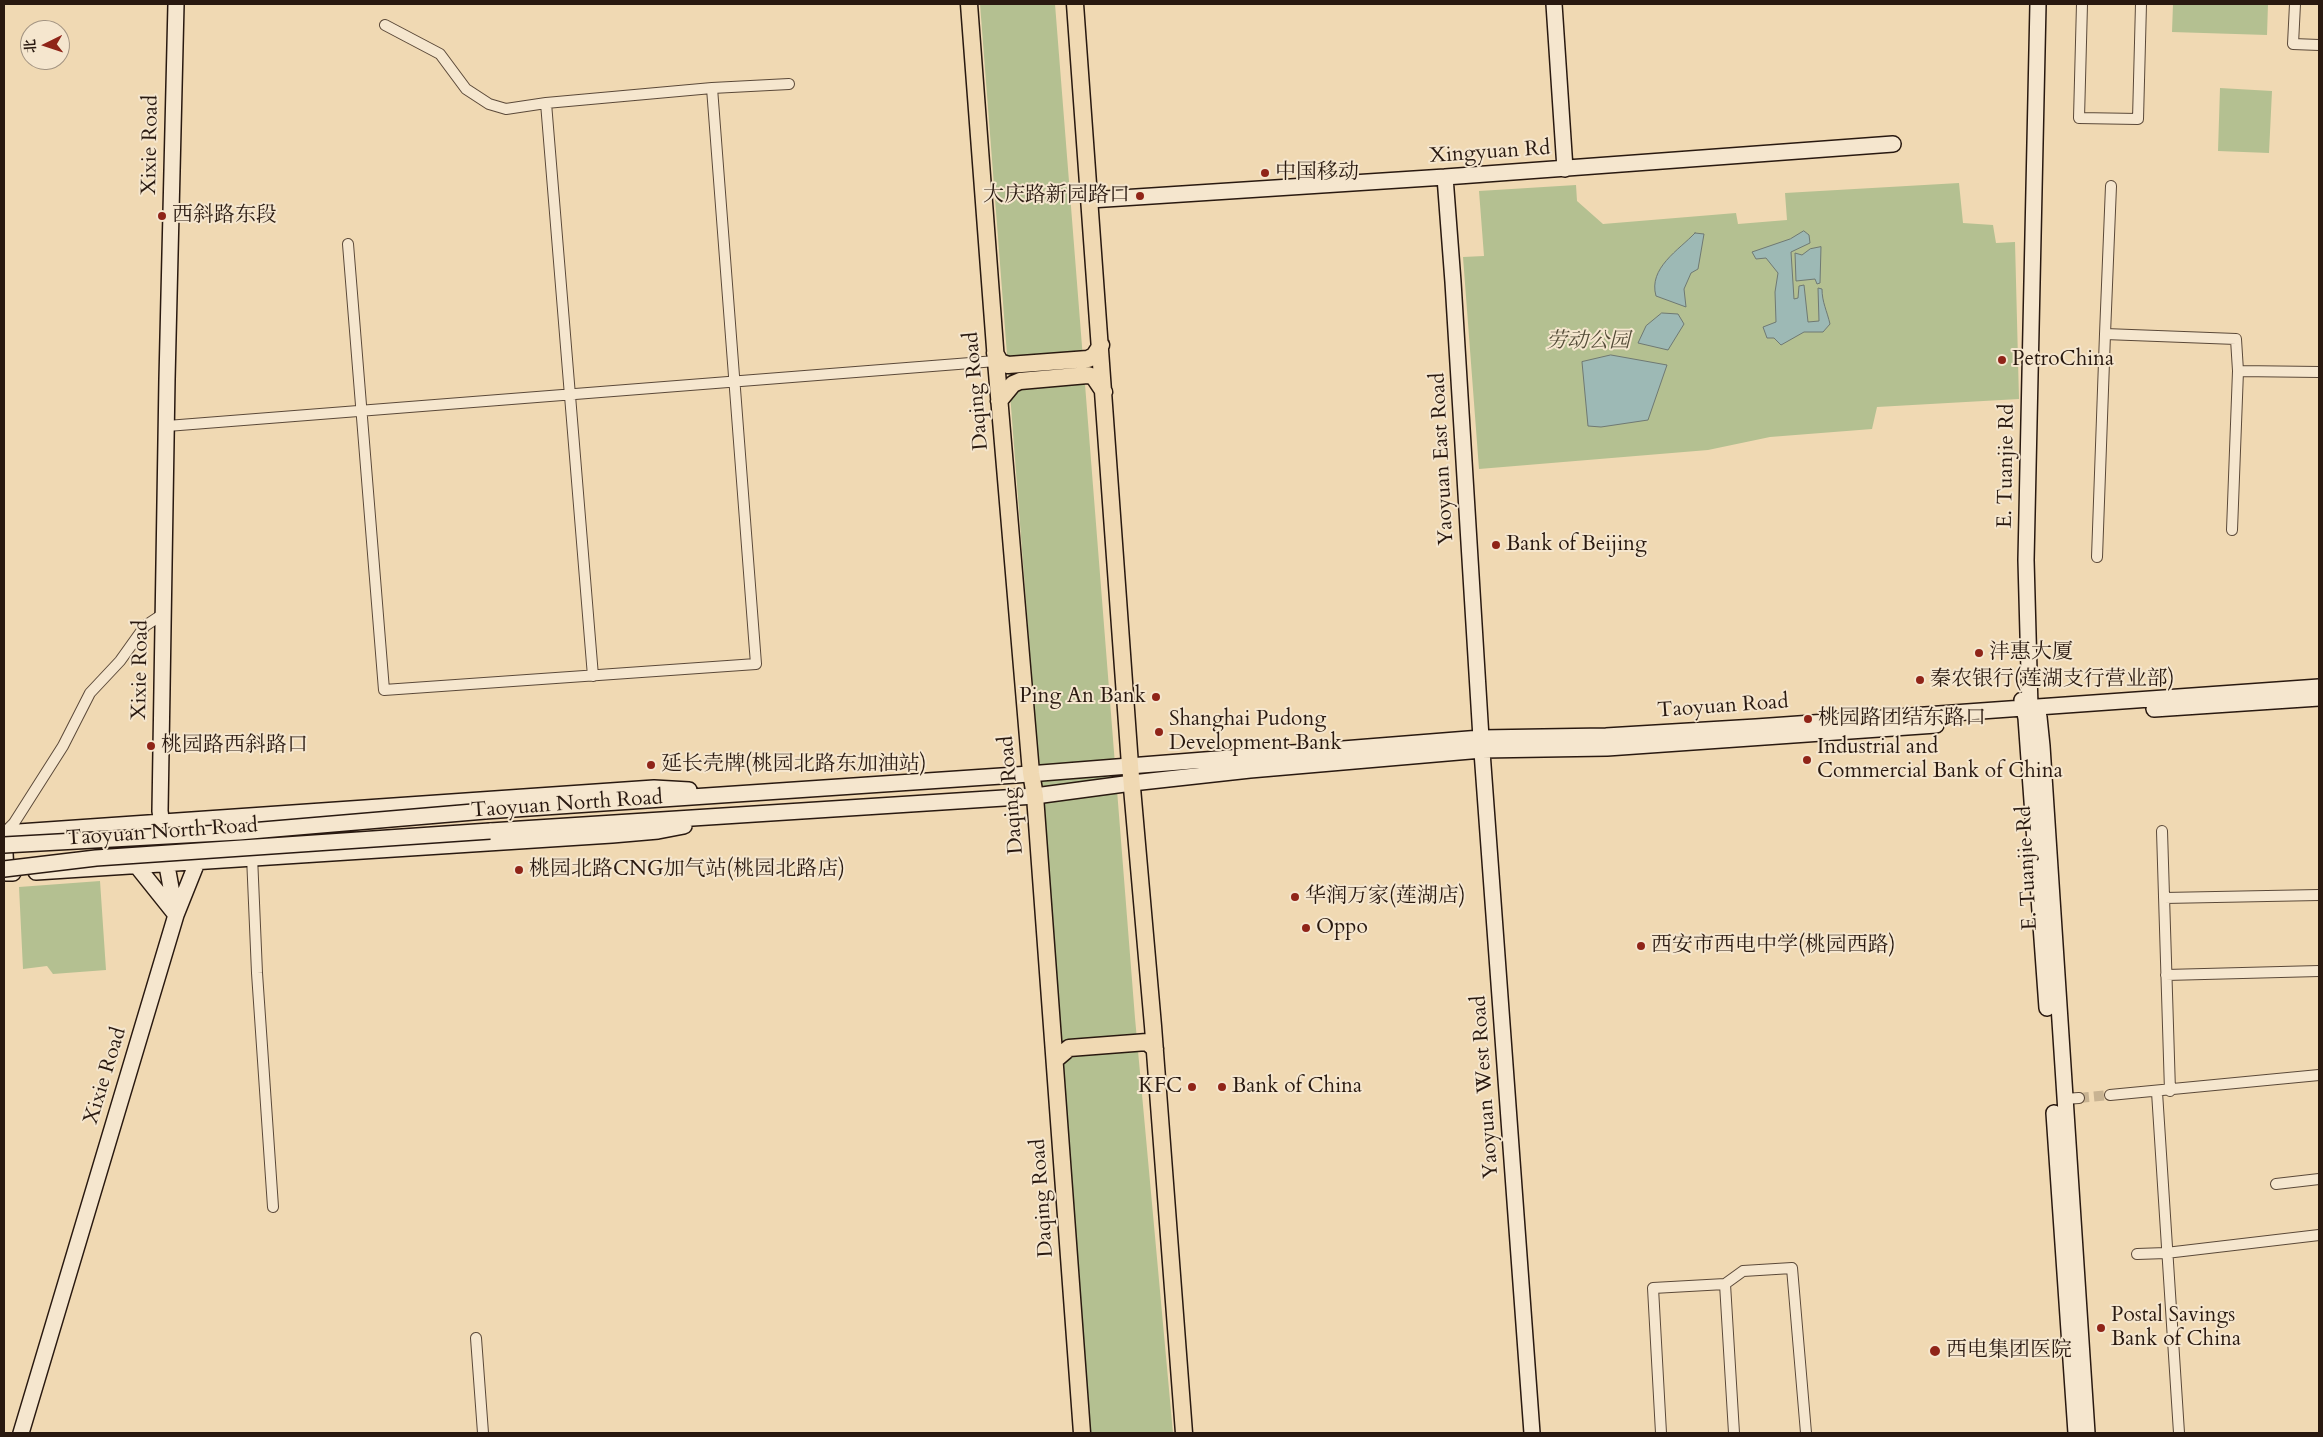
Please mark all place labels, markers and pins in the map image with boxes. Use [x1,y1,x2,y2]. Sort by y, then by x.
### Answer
place label: 中国移动 [1275,160,1359,186]
marker: 中国移动 [1259,167,1271,179]
place label: 大庆路新园路口 [983,183,1130,209]
marker: 大庆路新园路口 [1134,190,1146,202]
place label: 西斜路东段 [172,203,277,229]
marker: 西斜路东段 [156,210,168,222]
place label: PetroChina [2012,347,2114,373]
marker: PetroChina [1996,354,2008,366]
place label: Bank of Beijing [1506,532,1647,558]
marker: Bank of Beijing [1490,539,1502,551]
place label: 沣惠大厦 [1989,640,2073,666]
marker: 沣惠大厦 [1973,647,1985,659]
place label: 秦农银行(莲湖支行营业部) [1930,667,2174,693]
marker: 秦农银行(莲湖支行营业部) [1914,674,1926,686]
place label: Ping An Bank [1019,684,1146,710]
marker: Ping An Bank [1150,691,1162,703]
place label: 桃园路团结东路口 [1818,706,1986,732]
place label: Shanghai Pudong Development Bank [1169,707,1342,757]
marker: 桃园路团结东路口 [1802,713,1814,725]
marker: Shanghai Pudong Development Bank [1153,726,1165,738]
place label: 桃园路西斜路口 [161,733,308,759]
place label: Industrial and Commercial Bank of China [1817,735,2063,785]
marker: 桃园路西斜路口 [145,740,157,752]
place label: 延长壳牌(桃园北路东加油站) [661,752,926,778]
marker: Industrial and Commercial Bank of China [1801,754,1813,766]
marker: 延长壳牌(桃园北路东加油站) [645,759,657,771]
place label: 桃园北路CNG加气站(桃园北路店) [529,857,845,883]
marker: 桃园北路CNG加气站(桃园北路店) [513,864,525,876]
place label: 华润万家(莲湖店) [1305,884,1465,910]
marker: 华润万家(莲湖店) [1289,891,1301,903]
place label: Oppo [1316,915,1368,941]
marker: Oppo [1300,922,1312,934]
place label: 西安市西电中学(桃园西路) [1651,933,1895,959]
marker: 西安市西电中学(桃园西路) [1635,940,1647,952]
place label: KFC [1138,1074,1182,1100]
place label: Bank of China [1232,1074,1362,1100]
marker: KFC [1186,1081,1198,1093]
marker: Bank of China [1216,1081,1228,1093]
place label: Postal Savings Bank of China [2111,1303,2241,1353]
marker: Postal Savings Bank of China [2095,1322,2107,1334]
place label: 西电集团医院 [1946,1338,2072,1364]
marker: 西电集团医院 [1928,1344,1942,1358]

